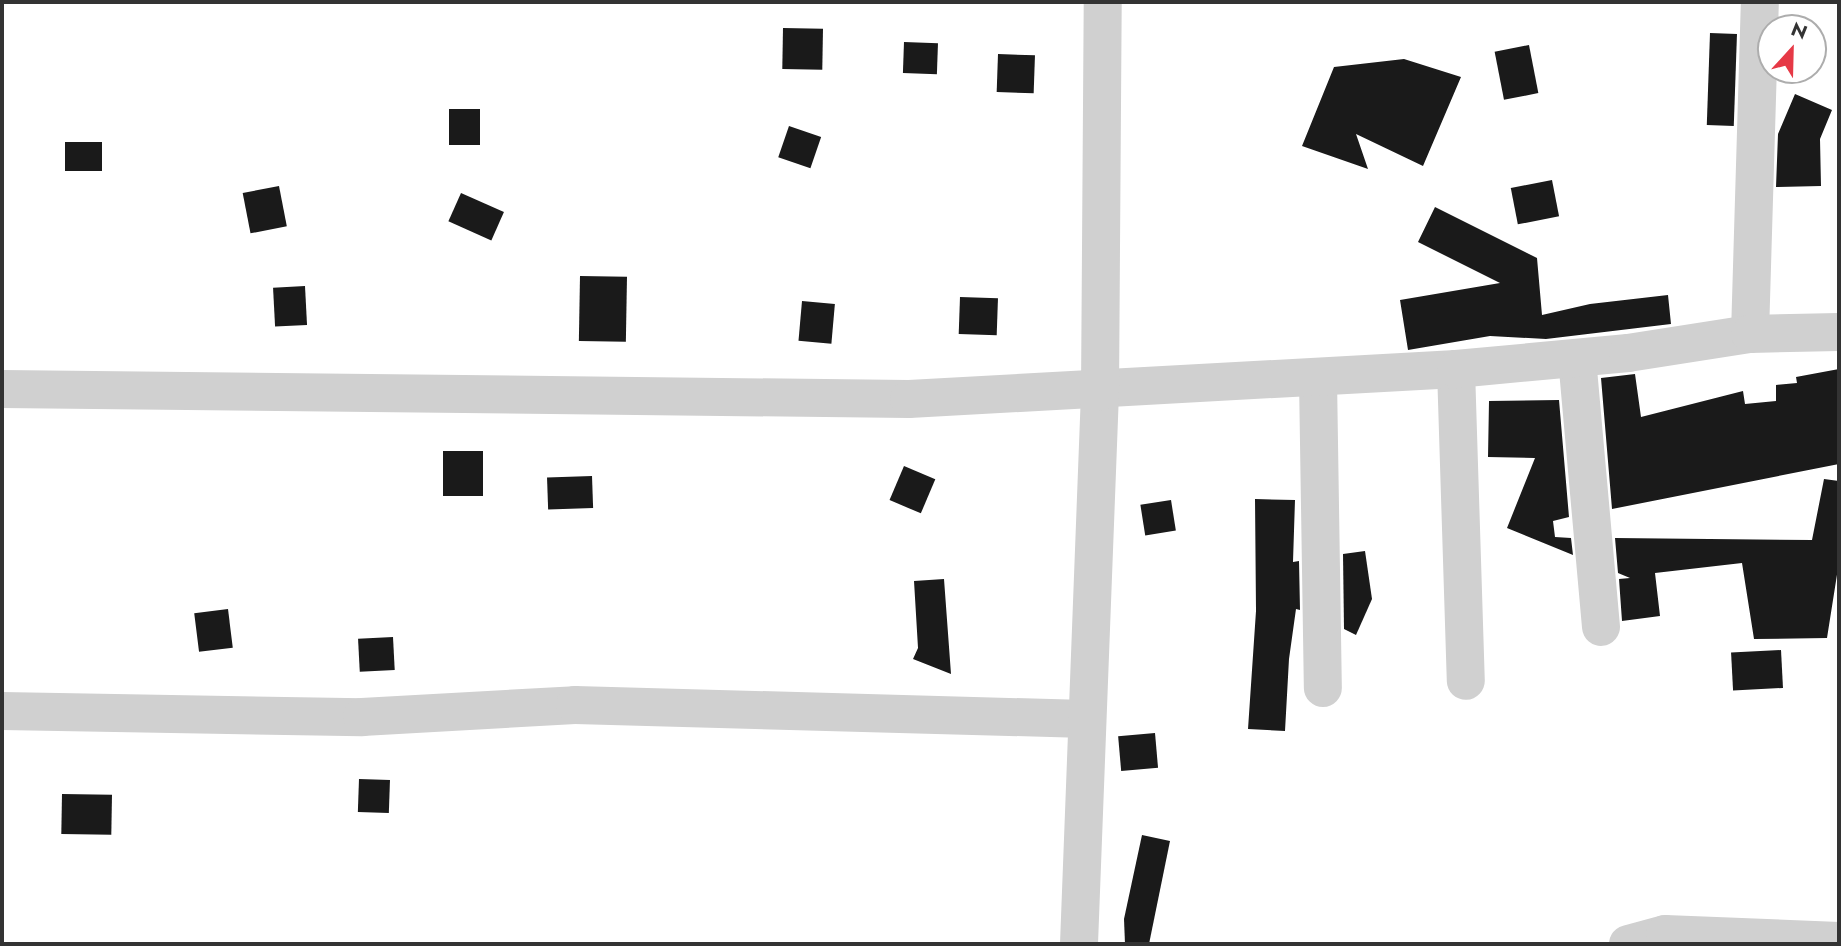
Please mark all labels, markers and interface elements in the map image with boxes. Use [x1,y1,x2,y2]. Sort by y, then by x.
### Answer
north arrow [1757,14,1827,84]
text: N [1787,16,1811,46]

